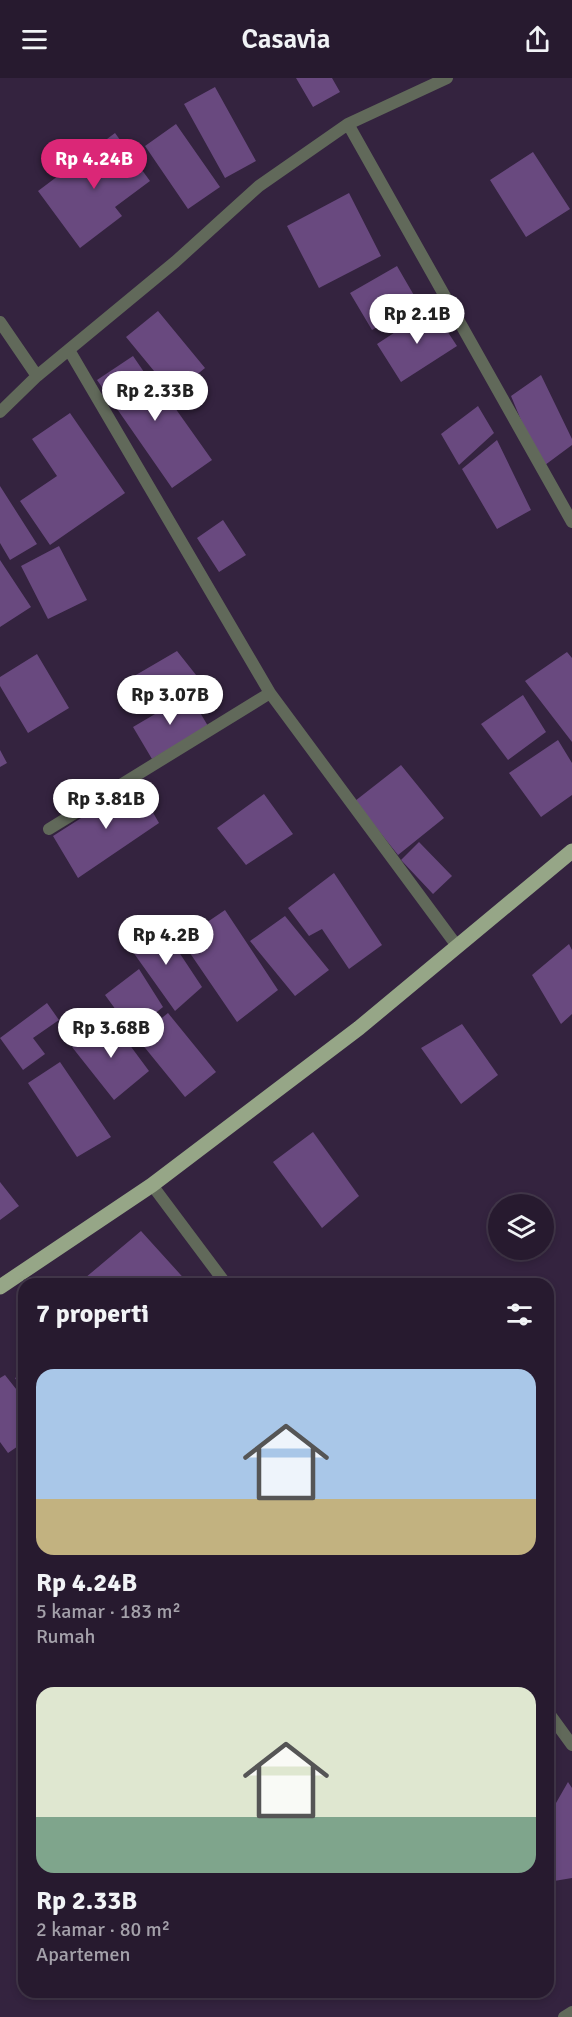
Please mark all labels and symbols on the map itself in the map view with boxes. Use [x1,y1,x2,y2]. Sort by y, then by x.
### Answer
pin: Rp 4.24B [32,139,156,190]
pin: Rp 2.1B [362,294,472,345]
pin: Rp 2.33B [93,371,217,422]
pin: Rp 3.07B [108,675,232,726]
pin: Rp 3.81B [44,779,168,830]
pin: Rp 4.2B [111,915,221,966]
pin: Rp 3.68B [49,1008,173,1059]

